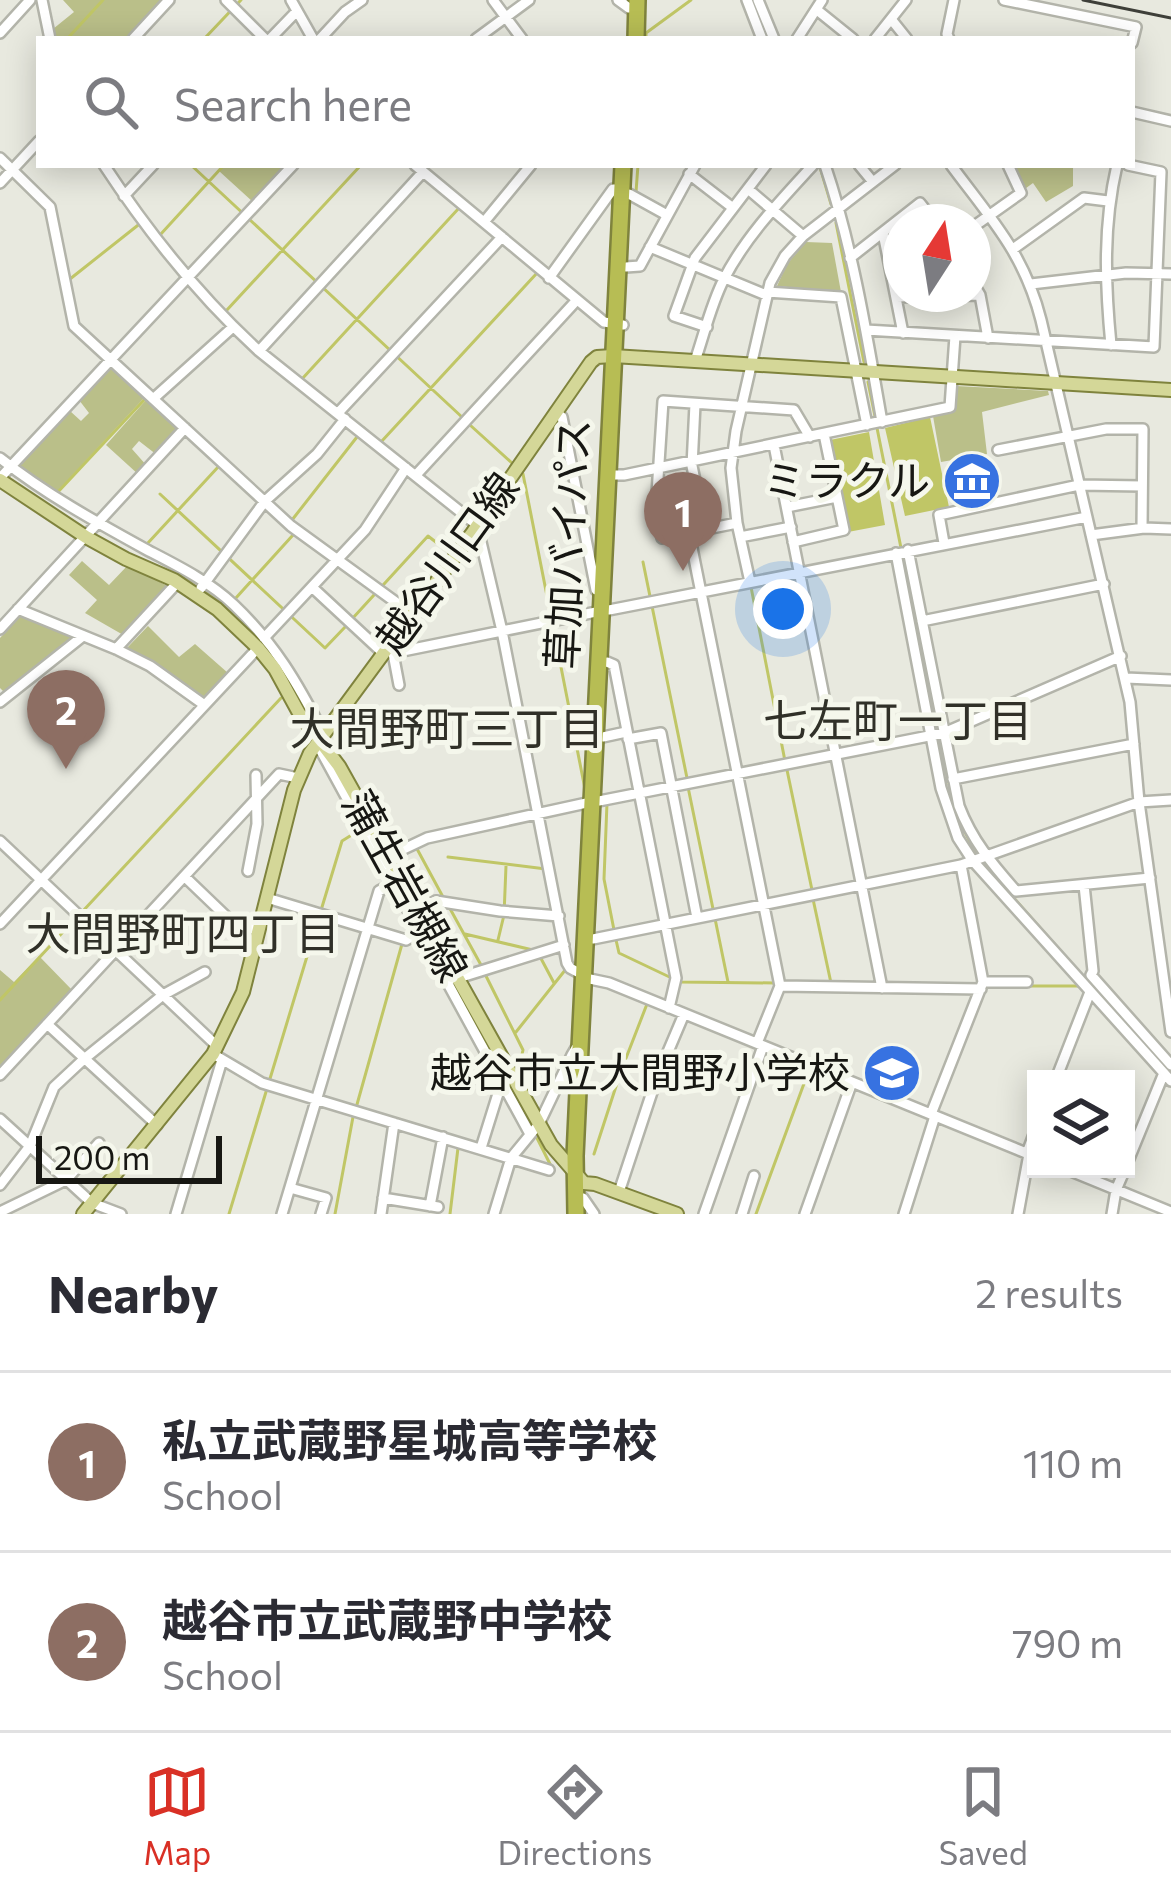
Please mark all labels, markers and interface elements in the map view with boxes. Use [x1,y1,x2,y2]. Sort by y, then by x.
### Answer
search box [36,36,1135,168]
icon: search [78,69,144,135]
text: Search here [174,75,412,130]
north arrow [883,204,991,312]
street label: 草加バイパス [533,417,599,671]
museum icon: ミラクル [941,450,1003,512]
place label: ミラクル [763,453,930,505]
street label: 越谷川口線 [363,462,528,662]
pin: 1 [644,472,722,571]
your location [753,579,813,639]
pin: 2 [27,670,105,769]
district label: 七左町一丁目 [763,691,1033,746]
district label: 大間野町三丁目 [289,699,605,754]
street label: 蒲生岩槻線 [333,781,480,989]
district label: 大間野町四丁目 [25,904,341,959]
school or university icon: 越谷市立大間野小学校 [861,1042,923,1104]
place label: 越谷市立大間野小学校 [430,1045,850,1097]
map controls [1027,1070,1135,1178]
button: layers [1027,1070,1135,1178]
scale bar [36,1130,222,1183]
text: 200 m [54,1136,150,1177]
text: Nearby [48,1261,218,1324]
text: 2 results [975,1268,1123,1316]
text: 私立武蔵野星城高等学校 [162,1411,657,1466]
text: 1 [78,1438,96,1486]
text: 110 m [1023,1438,1123,1486]
text: School [162,1470,283,1518]
text: 越谷市立武蔵野中学校 [162,1591,612,1646]
text: 2 [76,1618,98,1666]
text: 790 m [1012,1618,1123,1666]
text: School [162,1650,283,1698]
tab: Map [143,1759,211,1872]
tab: Directions [498,1759,652,1872]
tab: Saved [939,1759,1028,1872]

